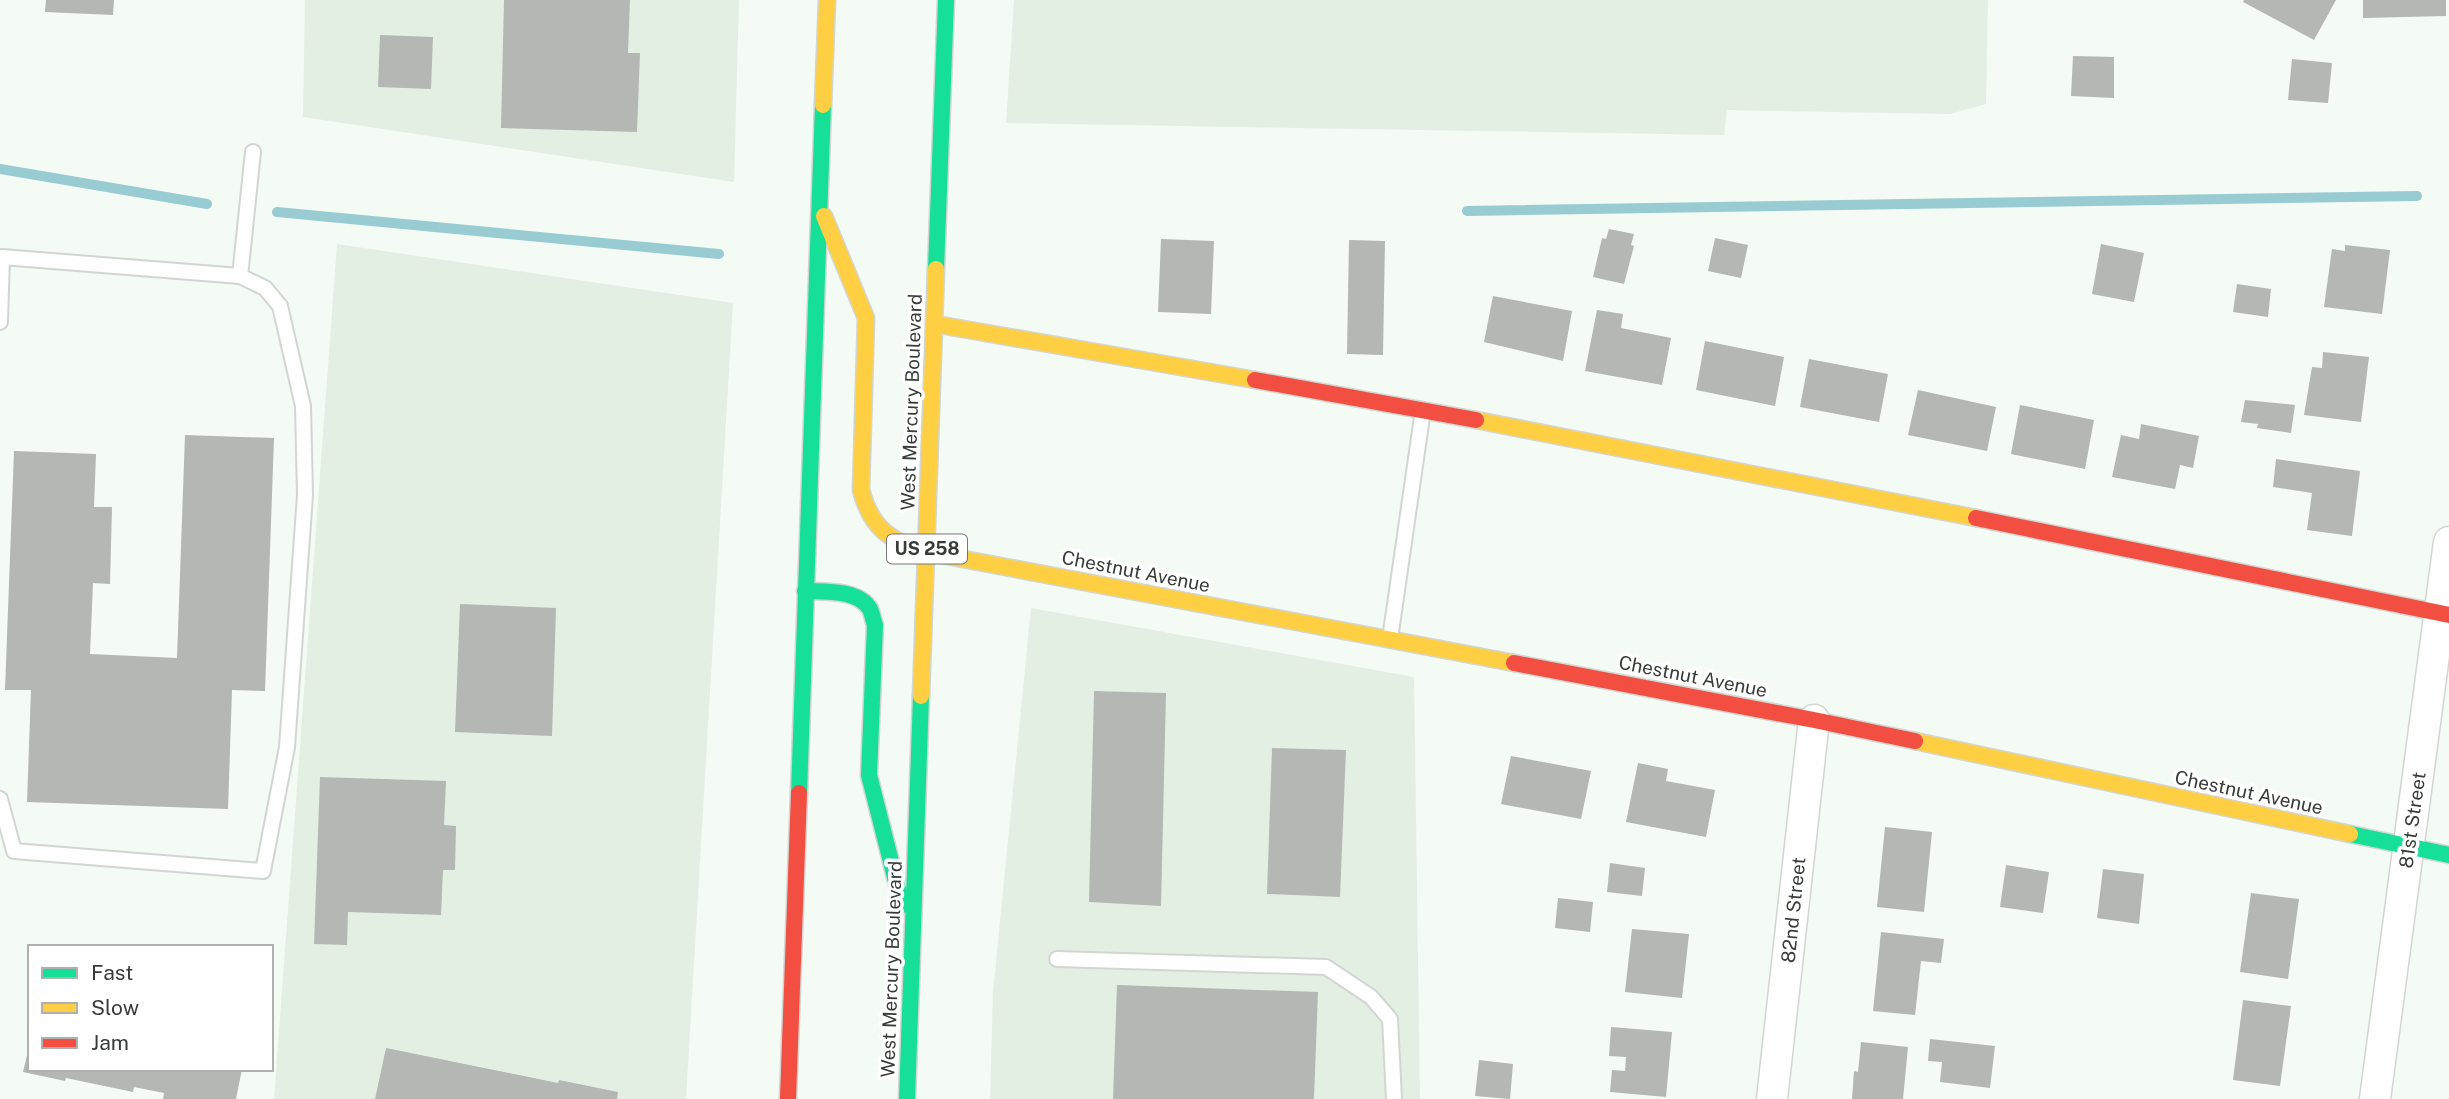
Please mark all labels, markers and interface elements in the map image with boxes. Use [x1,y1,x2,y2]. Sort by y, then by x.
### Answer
street label: West Mercury Boulevard [896,293,926,511]
road number: US 258 [887,534,967,564]
street label: Chestnut Avenue [1060,546,1212,596]
street label: Chestnut Avenue [1617,651,1769,701]
street label: Chestnut Avenue [2173,766,2325,818]
street label: 81st Street [2394,770,2430,870]
street label: 82nd Street [1777,856,1809,964]
street label: West Mercury Boulevard [876,860,906,1078]
legend [28,945,273,1071]
text: Fast [91,960,133,985]
text: Slow [91,995,139,1020]
text: Jam [91,1030,129,1055]

